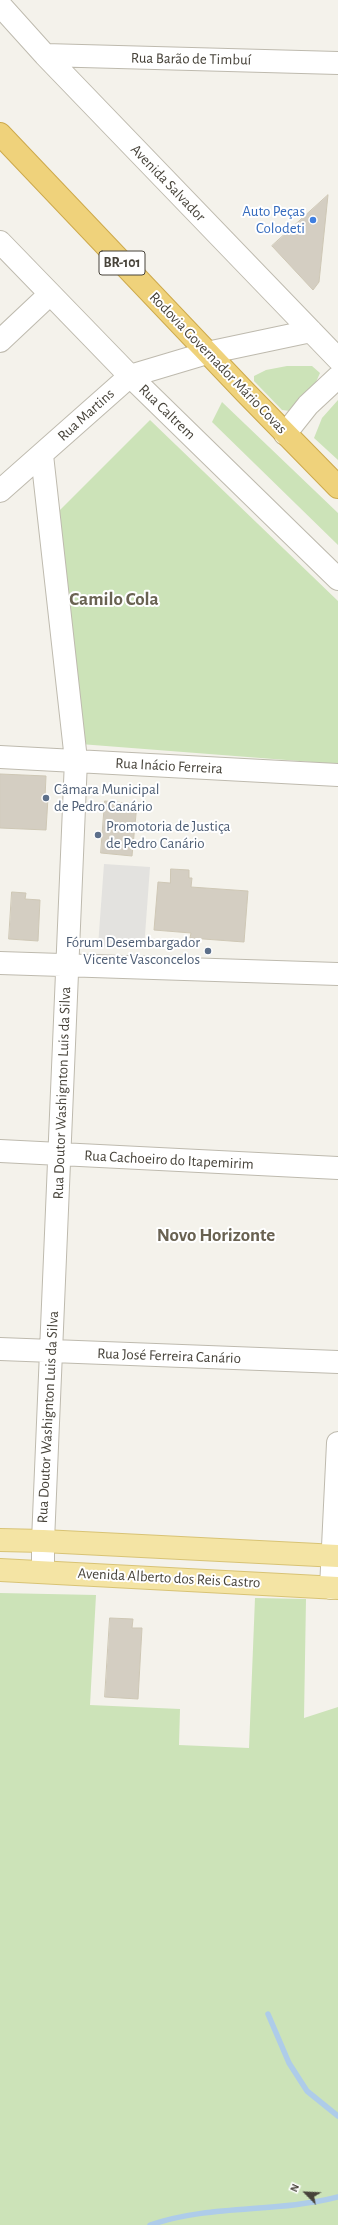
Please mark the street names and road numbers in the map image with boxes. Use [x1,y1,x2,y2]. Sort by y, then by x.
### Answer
street label: Rua Barão de Timbuí [131,49,251,69]
street label: Avenida Salvador [127,141,209,225]
road number: BR-101 [99,251,145,275]
street label: Rodovia Governador Mário Covas [145,288,291,438]
street label: Rua Caltrem [135,381,199,443]
street label: Rua Martins [54,385,118,445]
street label: Rua Inácio Ferreira [115,754,223,778]
street label: Rua Doutor Washignton Luis da Silva [49,986,75,1200]
street label: Rua Cachoeiro do Itapemirim [84,1147,254,1173]
street label: Rua Doutor Washignton Luis da Silva [33,1310,63,1524]
street label: Rua José Ferreira Canário [97,1344,241,1368]
street label: Avenida Alberto dos Reis Castro [77,1564,261,1592]

